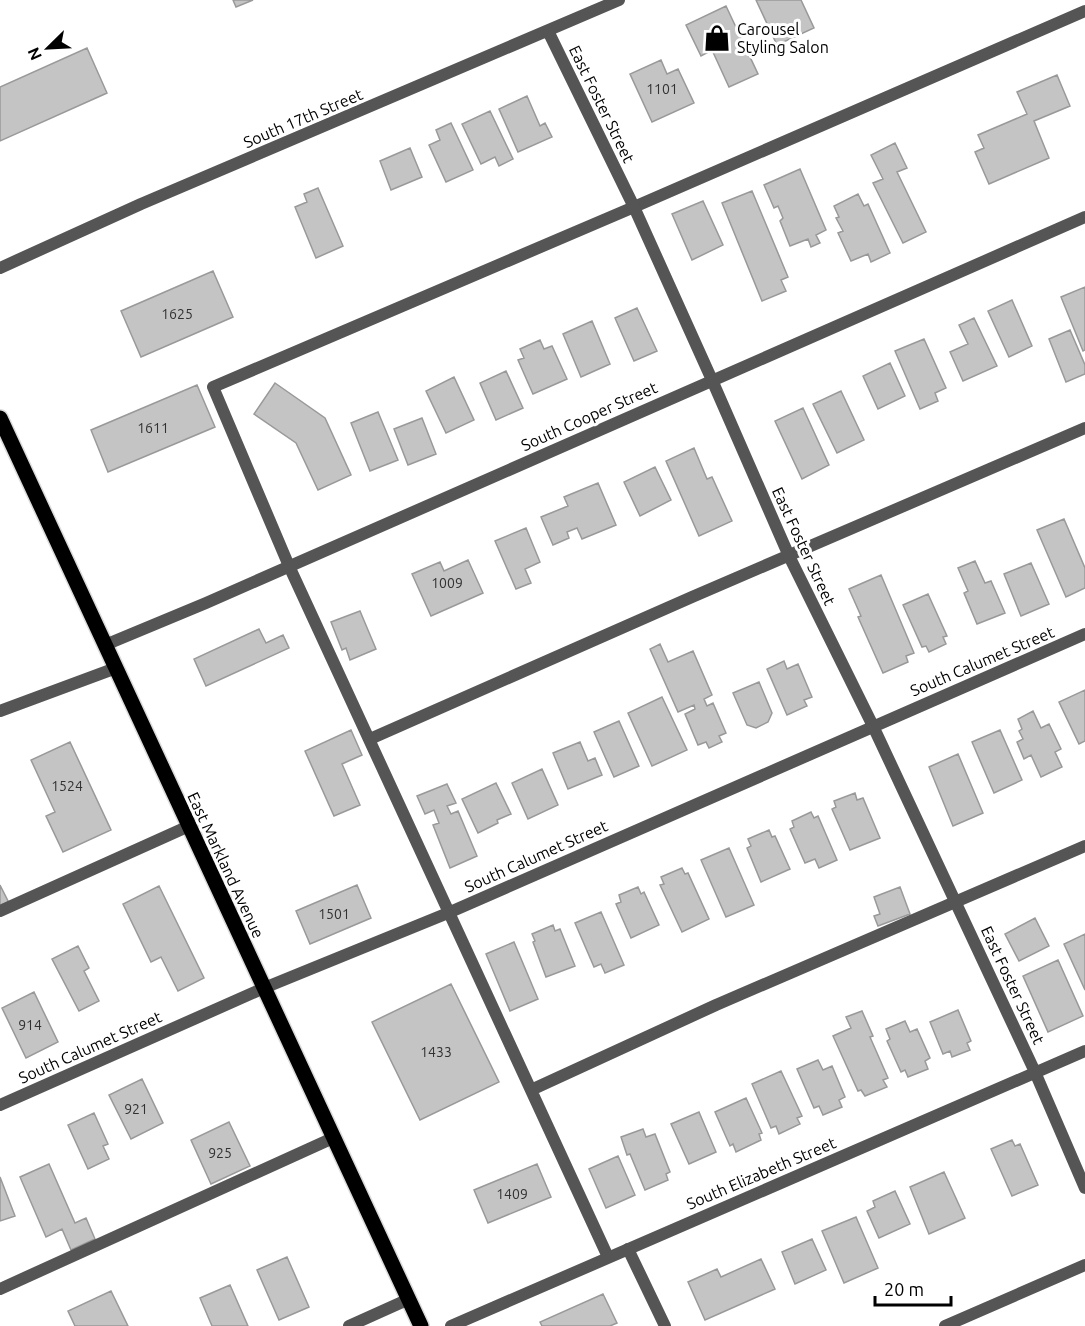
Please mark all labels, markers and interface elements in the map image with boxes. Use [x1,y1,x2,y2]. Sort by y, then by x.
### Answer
north arrow [18,18,78,78]
place label: Carousel Styling Salon [737,20,829,56]
shop icon: Carousel Styling Salon [702,23,732,53]
street label: East Foster Street [566,42,639,166]
text: N [24,45,45,63]
house number: 1101 [646,81,678,97]
street label: South 17th Street [241,84,366,151]
house number: 1625 [161,306,193,322]
street label: South Cooper Street [518,378,660,454]
house number: 1611 [137,420,169,436]
street label: East Foster Street [769,484,840,609]
house number: 1009 [431,575,463,591]
street label: South Calumet Street [907,622,1057,699]
house number: 1524 [51,778,83,794]
street label: East Markland Avenue [184,789,268,941]
street label: South Calumet Street [462,816,611,896]
house number: 1501 [318,906,350,922]
street label: East Foster Street [978,923,1049,1048]
street label: South Calumet Street [16,1007,165,1087]
house number: 914 [18,1017,42,1033]
house number: 1433 [420,1044,452,1060]
house number: 921 [124,1101,148,1117]
street label: South Elizabeth Street [684,1133,839,1213]
house number: 925 [208,1145,232,1161]
house number: 1409 [496,1186,528,1202]
scale bar [875,1269,952,1307]
text: 20 m [884,1279,924,1299]

